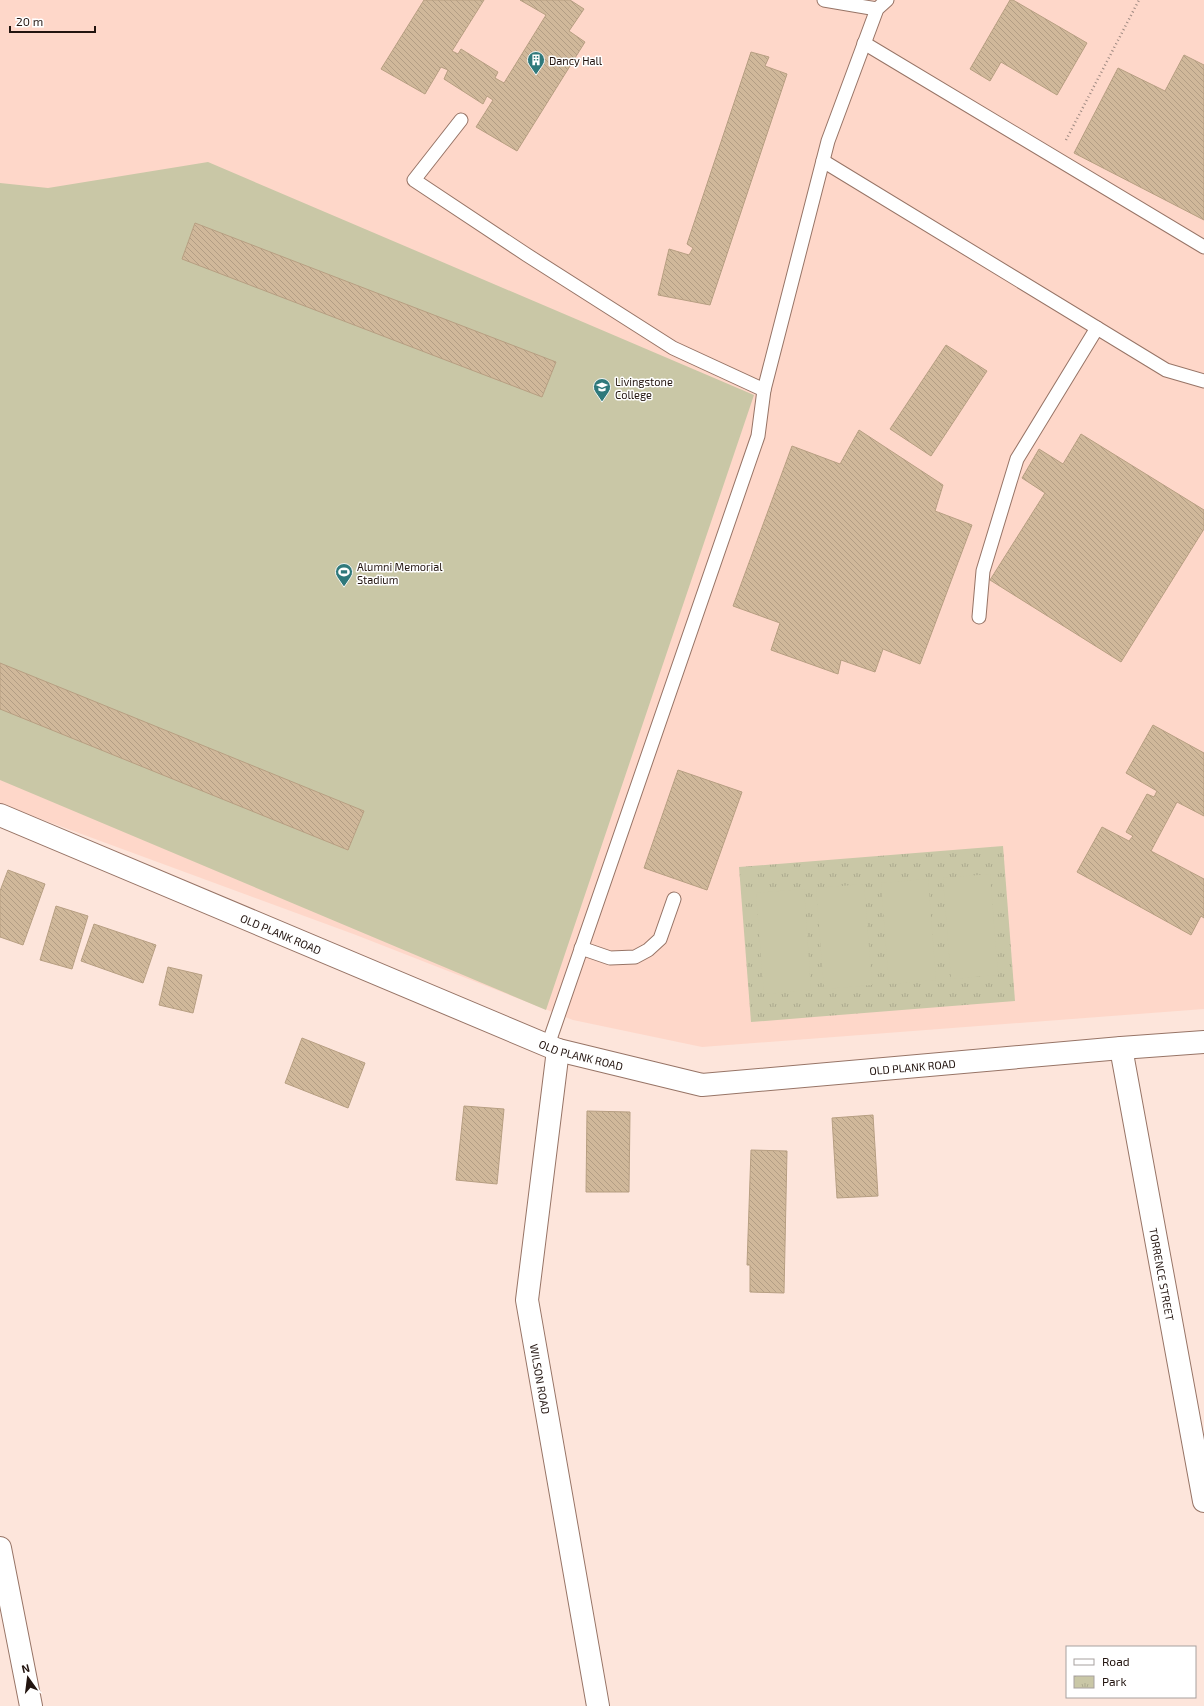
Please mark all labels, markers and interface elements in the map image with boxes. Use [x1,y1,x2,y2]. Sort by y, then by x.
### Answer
scale bar [10,8,95,34]
text: 20 m [16,14,43,28]
building icon: Dancy Hall [526,50,546,75]
place label: Dancy Hall [549,54,603,67]
place label: Livingstone College [615,375,673,401]
school or university icon: Livingstone College [592,377,612,402]
place label: Alumni Memorial Stadium [357,560,443,586]
sports icon: Alumni Memorial Stadium [334,562,354,587]
street label: OLD PLANK ROAD [239,911,324,956]
street label: OLD PLANK ROAD [537,1036,625,1072]
street label: OLD PLANK ROAD [869,1056,956,1077]
street label: TORRENCE STREET [1148,1227,1177,1322]
street label: WILSON ROAD [528,1343,553,1415]
legend [1066,1646,1196,1698]
text: Road [1102,1654,1130,1668]
north arrow [8,1658,48,1698]
text: N [20,1661,31,1675]
text: Park [1102,1674,1127,1688]

